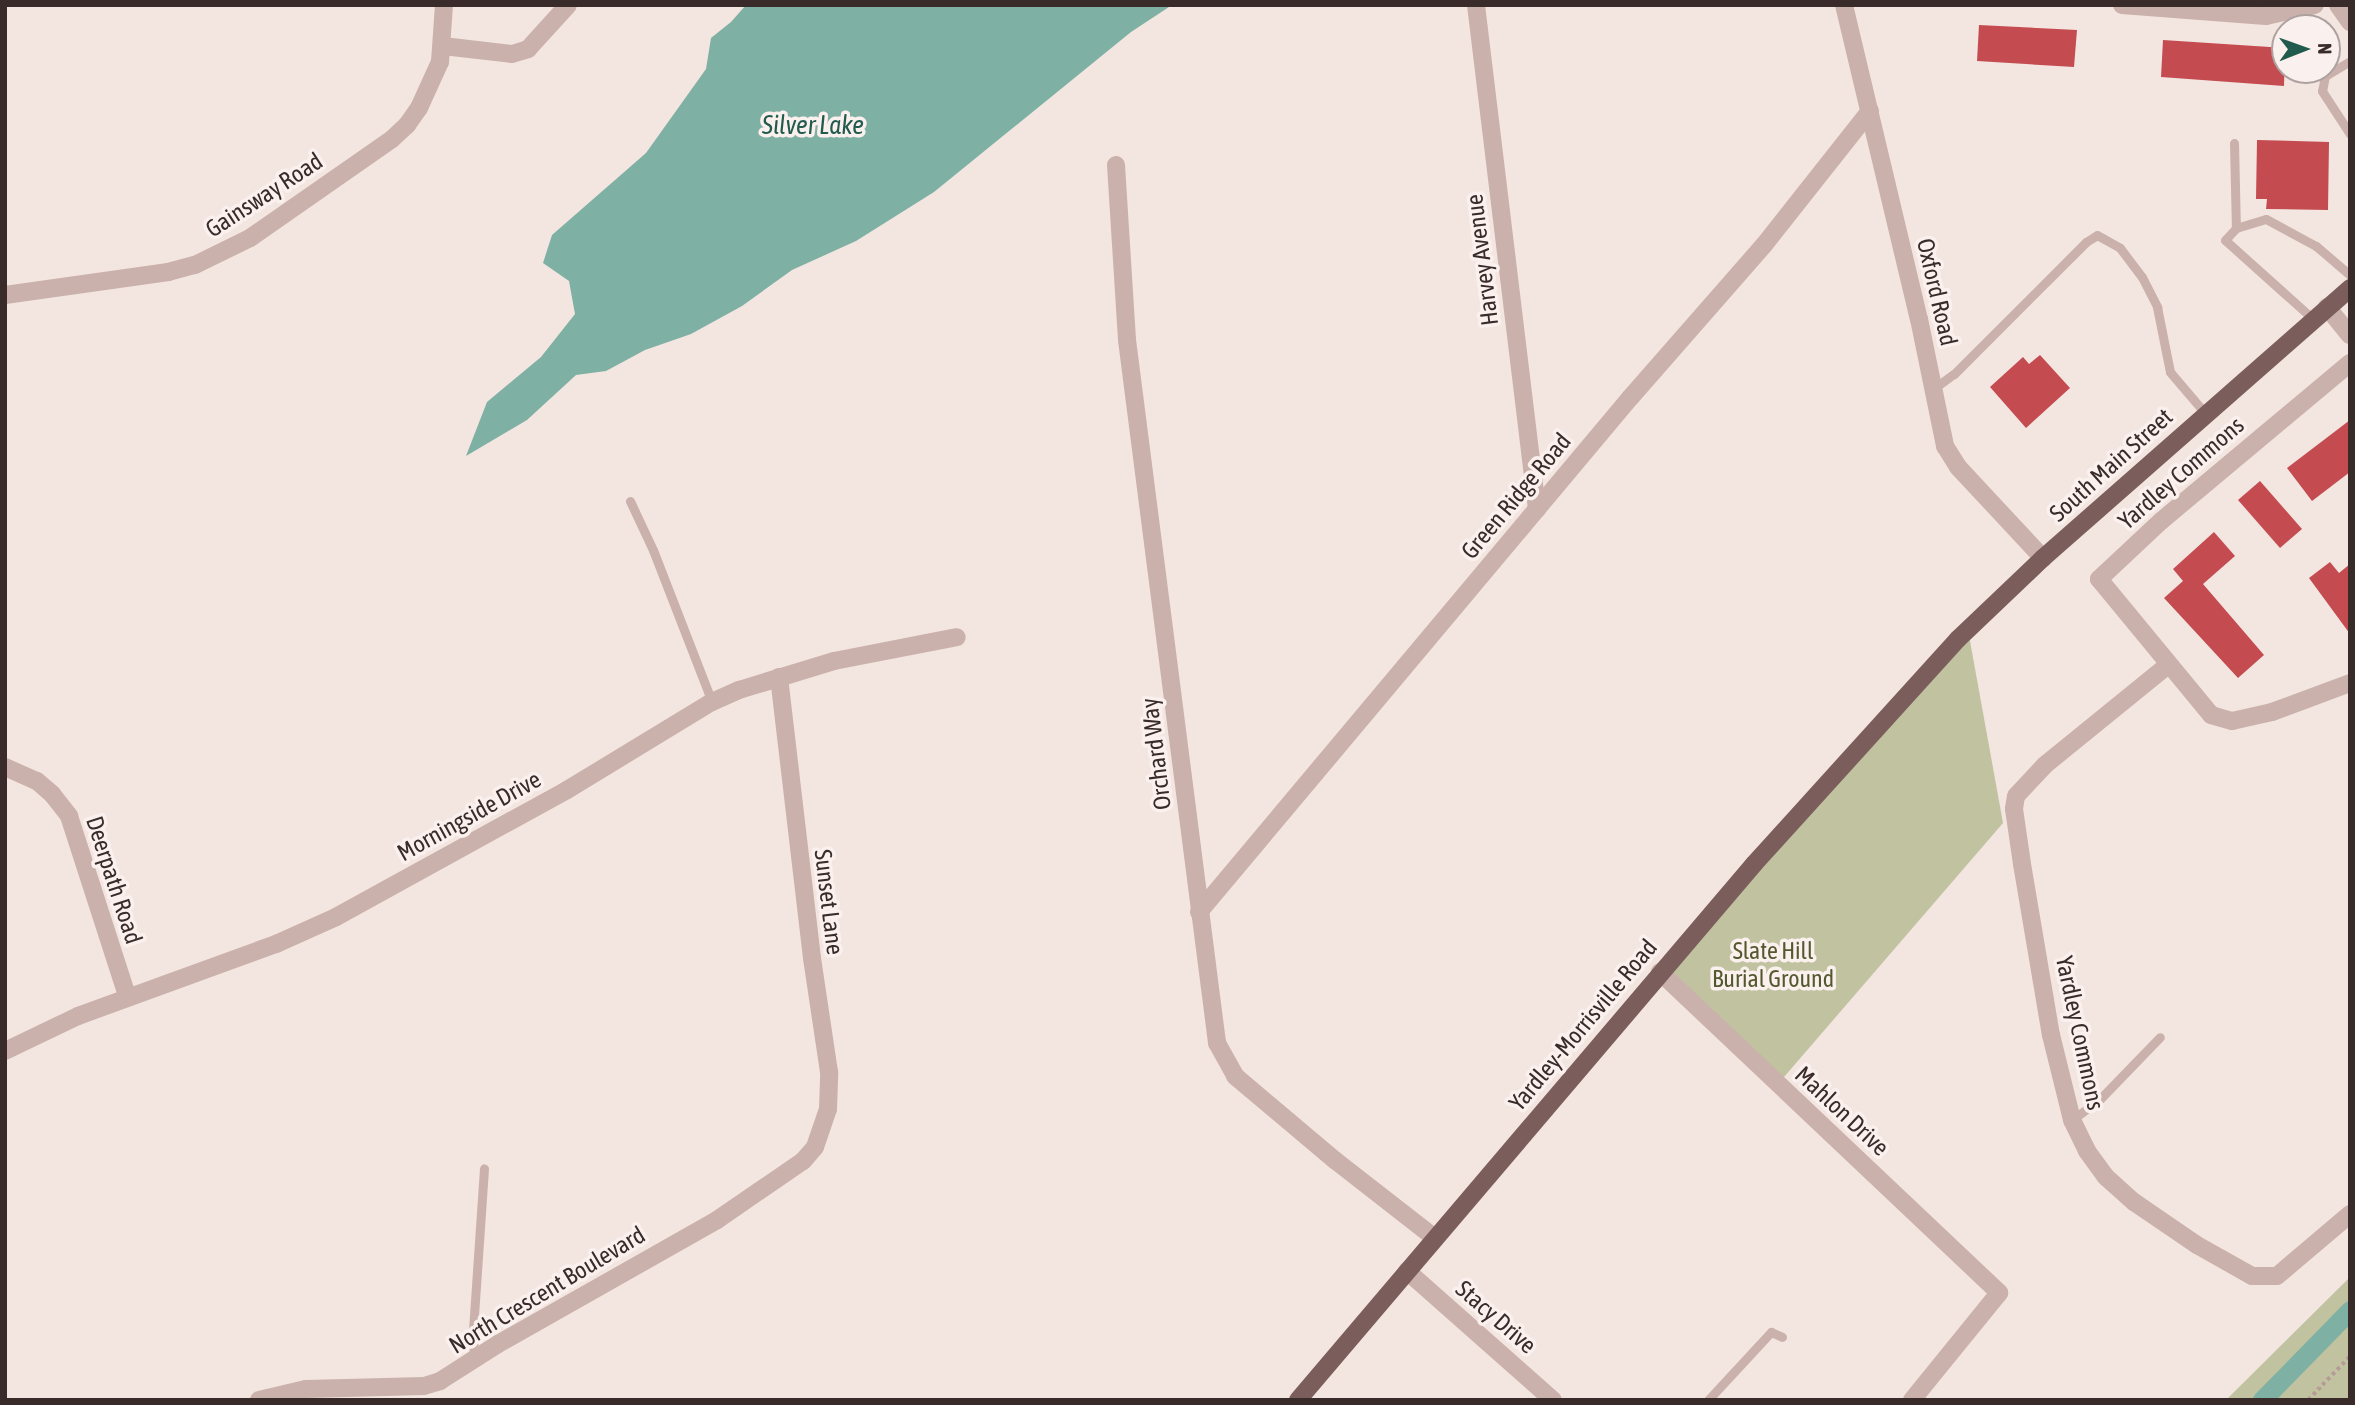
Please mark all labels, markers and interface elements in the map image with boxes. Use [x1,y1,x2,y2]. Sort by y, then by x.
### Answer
north arrow [2271,14,2341,84]
text: N [2314,43,2336,54]
water label: Silver Lake [762,110,864,142]
street label: Gainsway Road [200,146,328,244]
street label: Harvey Avenue [1460,193,1504,327]
street label: Oxford Road [1911,236,1963,348]
street label: South Main Street [2044,402,2178,528]
street label: Yardley Commons [2112,411,2250,535]
street label: Green Ridge Road [1455,427,1577,565]
street label: Orchard Way [1135,697,1177,811]
street label: Morningside Drive [392,765,546,867]
street label: Deerpath Road [80,813,148,947]
street label: Sunset Lane [808,848,850,956]
street label: Yardley-Morrisville Road [1503,933,1663,1117]
park label: Slate Hill Burial Ground [1712,937,1834,993]
street label: Yardley Commons [2050,953,2110,1113]
street label: Mahlon Drive [1789,1060,1895,1162]
street label: North Crescent Boulevard [444,1220,650,1360]
street label: Stacy Drive [1450,1274,1542,1360]

